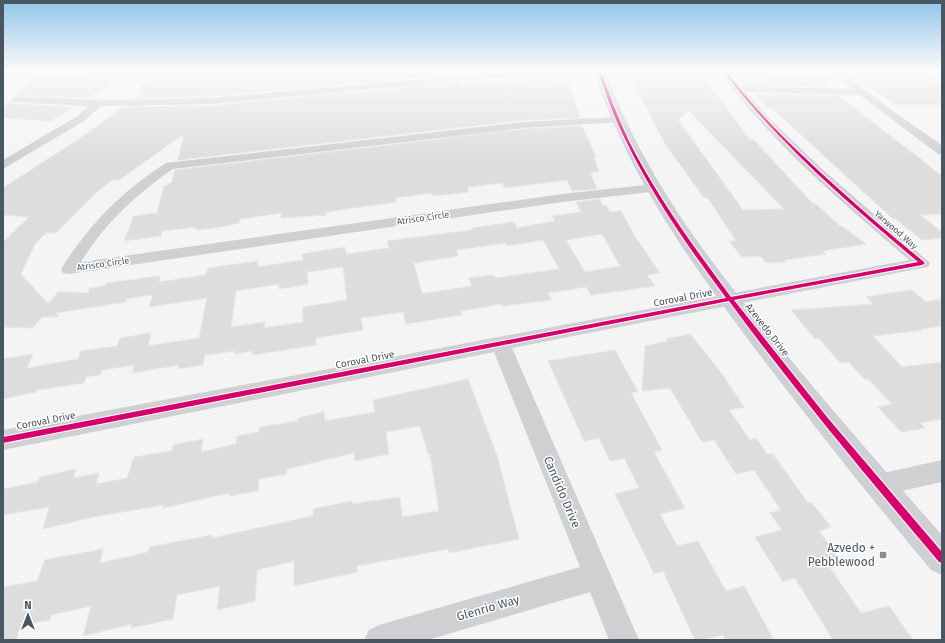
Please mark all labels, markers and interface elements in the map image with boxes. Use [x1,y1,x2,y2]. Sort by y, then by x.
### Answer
street label: Atrisco Circle [396,209,450,227]
street label: Yarwood Way [872,209,920,252]
street label: Atrisco Circle [76,255,130,273]
street label: Coroval Drive [653,286,713,310]
street label: Azevedo Drive [743,301,791,359]
street label: Coroval Drive [335,348,395,372]
street label: Coroval Drive [16,409,76,433]
street label: Candido Drive [541,454,583,530]
place label: Azvedo + Pebblewood [808,541,875,569]
marker: Azvedo + Pebblewood [878,550,888,560]
street label: Glenrio Way [455,592,521,624]
north arrow [8,595,48,635]
text: N [24,599,32,612]

